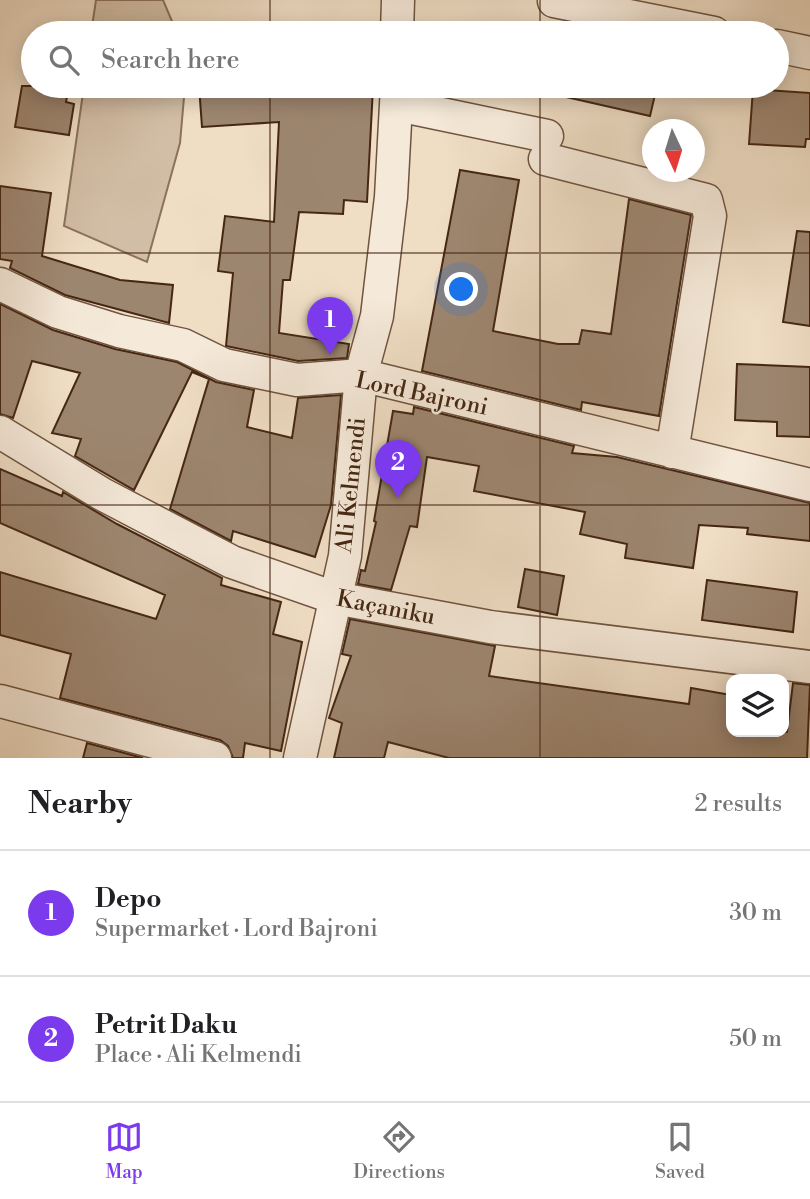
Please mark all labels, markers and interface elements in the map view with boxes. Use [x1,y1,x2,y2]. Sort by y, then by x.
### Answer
search box [21,21,789,98]
icon: search [45,41,83,79]
text: Search here [101,44,240,76]
north arrow [642,119,705,182]
your location [444,272,478,306]
pin: 1 [307,297,353,355]
street label: Lord Bajroni [353,366,491,422]
street label: Ali Kelmendi [330,416,372,555]
pin: 2 [375,440,421,498]
street label: Kaçaniku [334,585,437,631]
map controls [726,674,789,737]
button: layers [726,674,789,737]
text: Nearby [28,785,132,823]
text: 2 results [695,790,782,818]
text: Depo [95,883,162,915]
text: 1 [45,899,57,927]
text: 30 m [729,899,782,927]
text: Supermarket · Lord Bajroni [95,915,378,943]
text: Petrit Daku [95,1009,237,1041]
text: 2 [44,1025,58,1053]
text: 50 m [729,1025,782,1053]
text: Place · Ali Kelmendi [95,1041,302,1069]
tab: Map [105,1118,143,1184]
tab: Directions [353,1118,445,1184]
tab: Saved [655,1118,705,1184]

